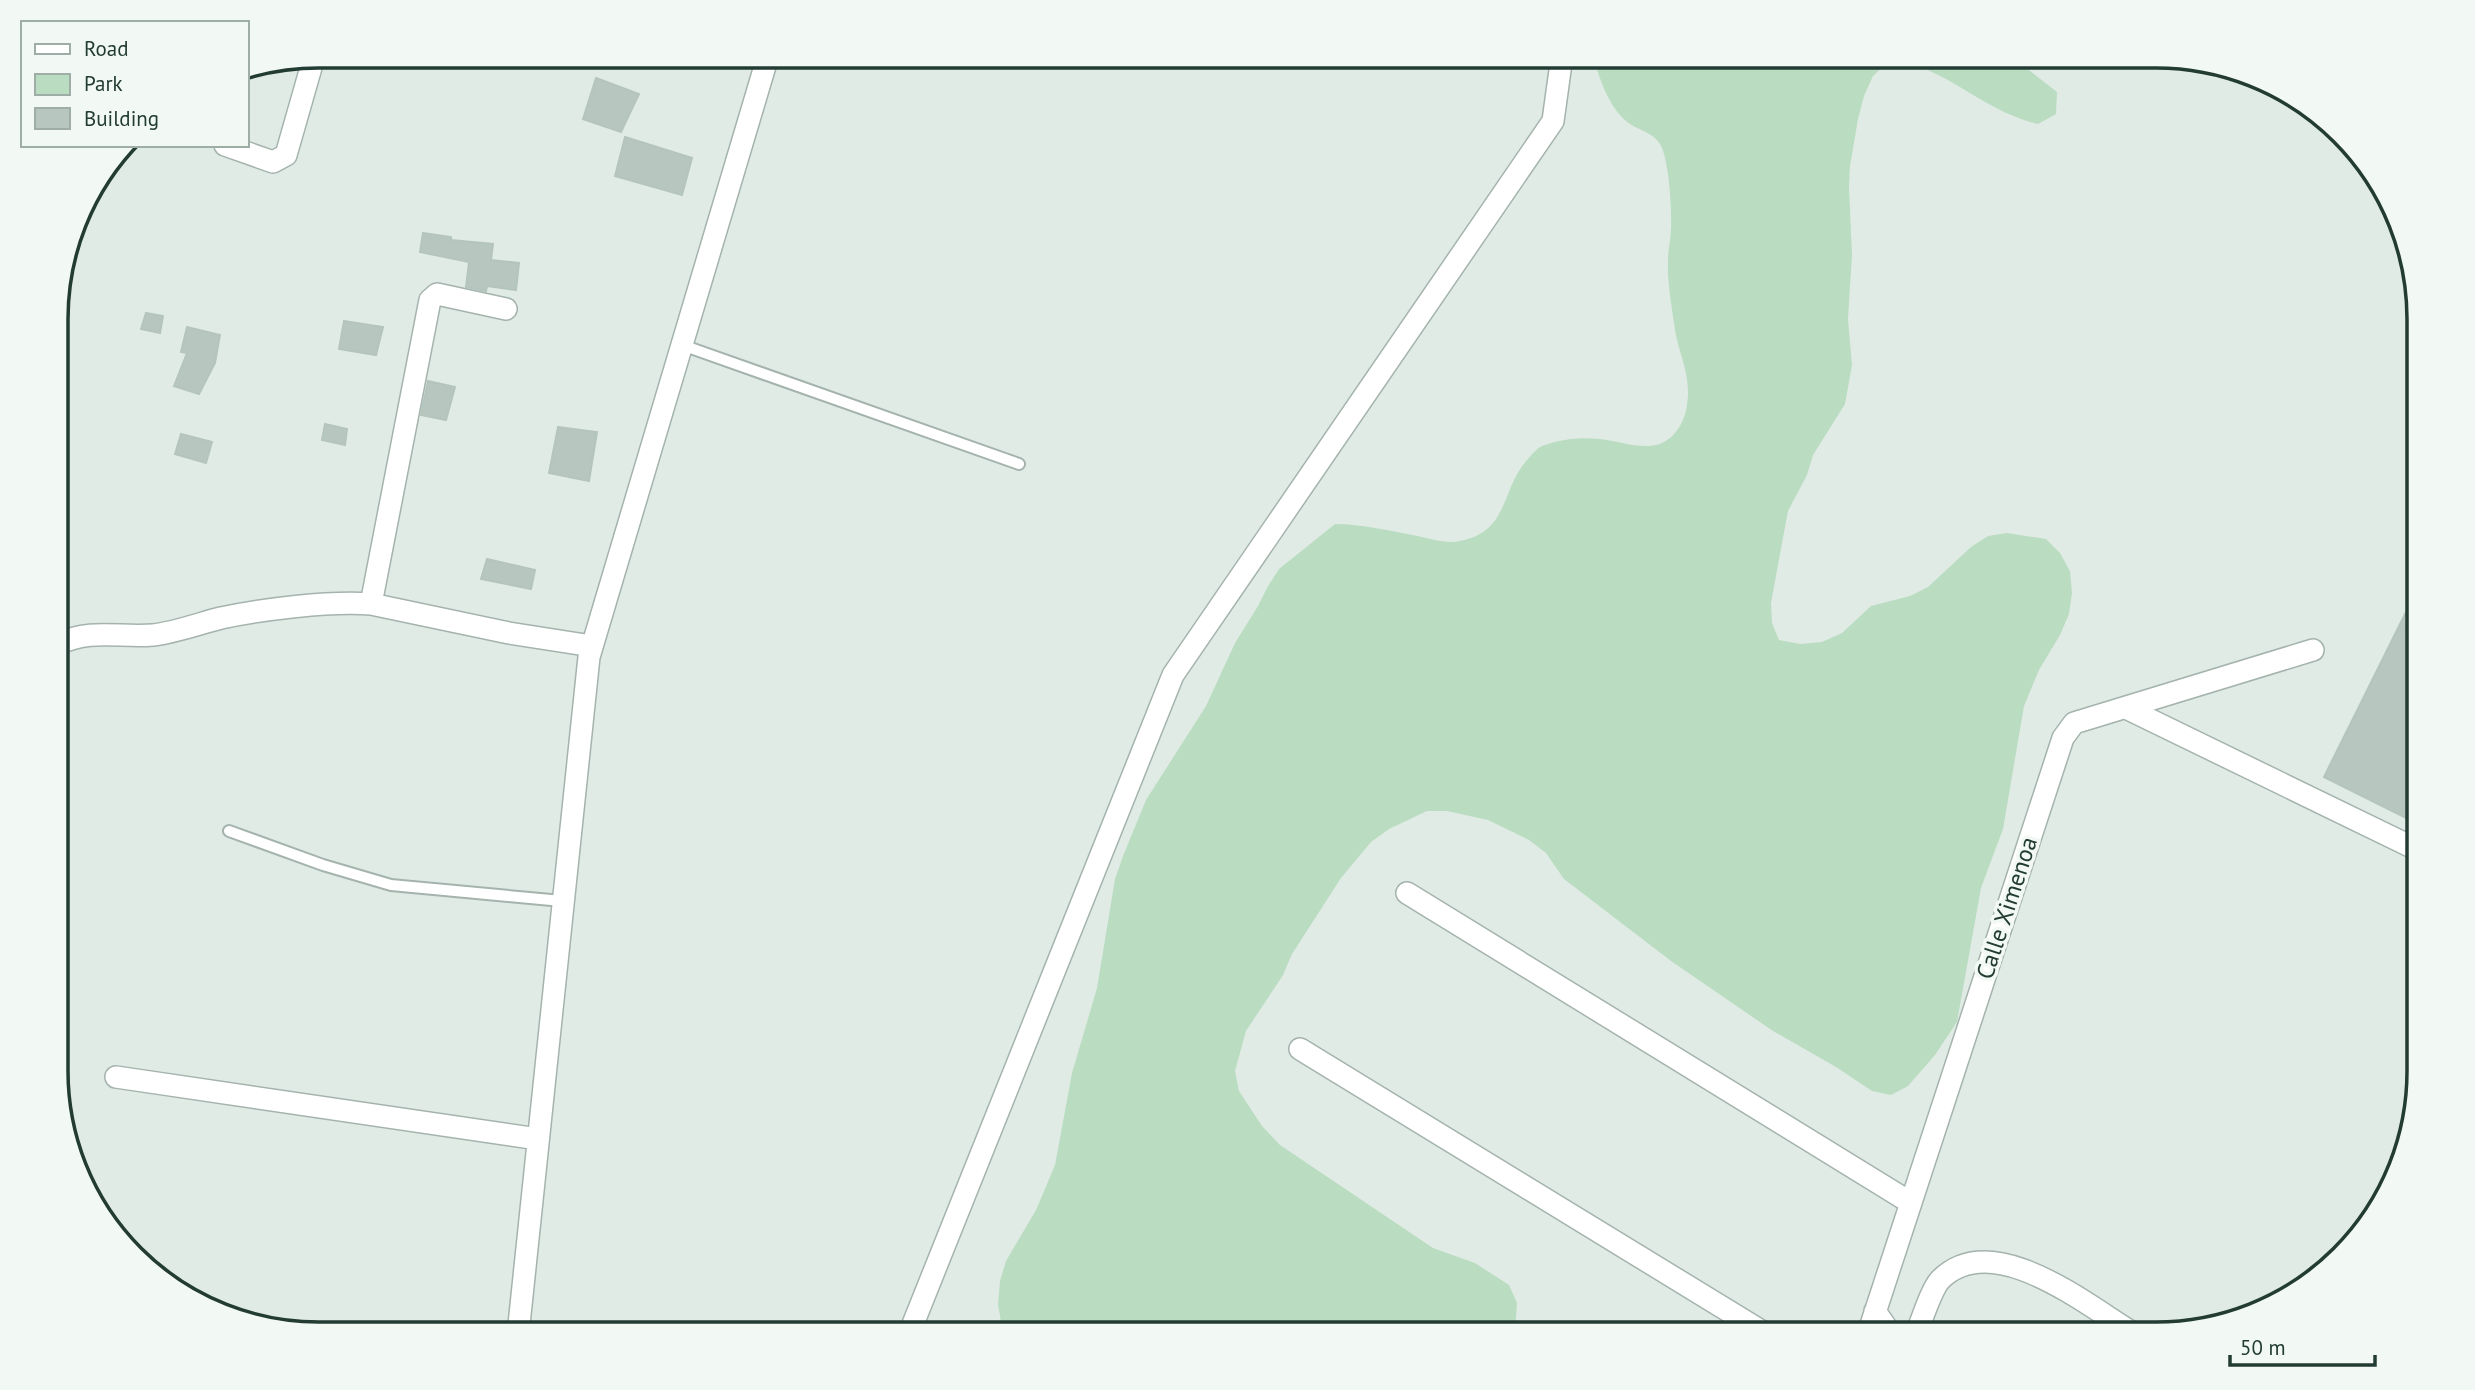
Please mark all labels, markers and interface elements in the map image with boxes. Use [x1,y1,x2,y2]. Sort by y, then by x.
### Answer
legend [21,21,248,147]
text: Road [84,35,128,62]
text: Park [84,70,123,97]
text: Building [84,105,159,132]
street label: Calle Ximenoa [1969,833,2044,983]
scale bar [2230,1324,2375,1368]
text: 50 m [2240,1334,2286,1361]

